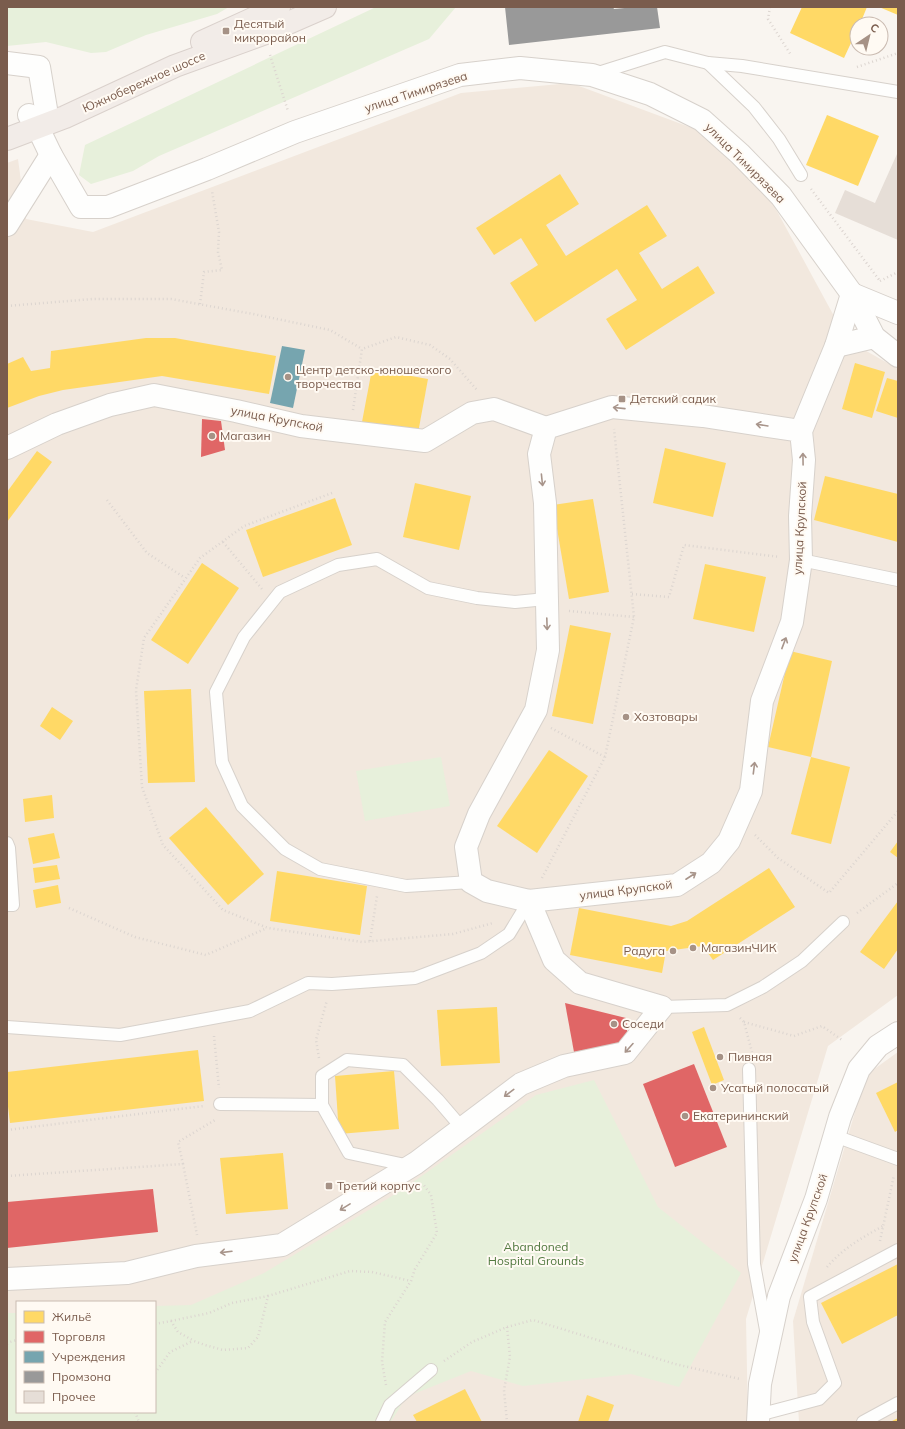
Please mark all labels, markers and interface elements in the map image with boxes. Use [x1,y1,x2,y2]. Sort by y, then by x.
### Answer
place label: Десятый микрорайон [234,16,306,45]
north arrow [849,16,889,56]
text: С [868,20,882,36]
marker: Десятый микрорайон [221,26,231,36]
street label: Южнобережное шоссе [80,47,208,115]
street label: улица Тимирязева [362,68,469,115]
street label: улица Тимирязева [702,119,789,206]
place label: Центр детско-юношеского творчества [296,362,451,391]
marker: Центр детско-юношеского творчества [283,372,293,382]
place label: Детский садик [630,391,716,406]
marker: Детский садик [617,394,627,404]
street label: улица Крупской [230,402,324,435]
one-way arrow [613,404,626,411]
one-way arrow [756,421,769,429]
place label: Магазин [220,428,271,443]
marker: Магазин [207,431,217,441]
one-way arrow [799,453,807,466]
one-way arrow [538,473,546,486]
street label: улица Крупской [790,481,809,575]
one-way arrow [543,617,551,630]
one-way arrow [781,637,789,649]
place label: Хозтовары [634,709,698,724]
marker: Хозтовары [621,712,631,722]
one-way arrow [750,762,757,775]
one-way arrow [685,872,696,880]
street label: улица Крупской [579,876,673,903]
place label: МагазинЧИК [701,940,777,955]
place label: Радуга [624,943,665,958]
marker: МагазинЧИК [688,943,698,953]
marker: Радуга [668,946,678,956]
place label: Соседи [622,1016,664,1031]
marker: Соседи [609,1019,619,1029]
one-way arrow [624,1043,634,1053]
place label: Пивная [728,1049,772,1064]
marker: Пивная [715,1052,725,1062]
place label: Усатый полосатый [720,1080,829,1095]
marker: Усатый полосатый [708,1083,718,1093]
one-way arrow [504,1089,515,1097]
place label: Екатерининский [693,1108,789,1123]
marker: Екатерининский [680,1111,690,1121]
street label: улица Крупской [784,1171,831,1264]
place label: Третий корпус [337,1178,421,1193]
marker: Третий корпус [324,1181,334,1191]
one-way arrow [339,1203,351,1211]
park label: Abandoned Hospital Grounds [488,1239,584,1268]
one-way arrow [220,1248,233,1256]
legend [16,1301,156,1413]
text: Жильё [52,1309,92,1324]
text: Торговля [52,1329,105,1344]
text: Учреждения [51,1349,125,1364]
text: Промзона [52,1369,111,1384]
text: Прочее [52,1389,96,1404]

